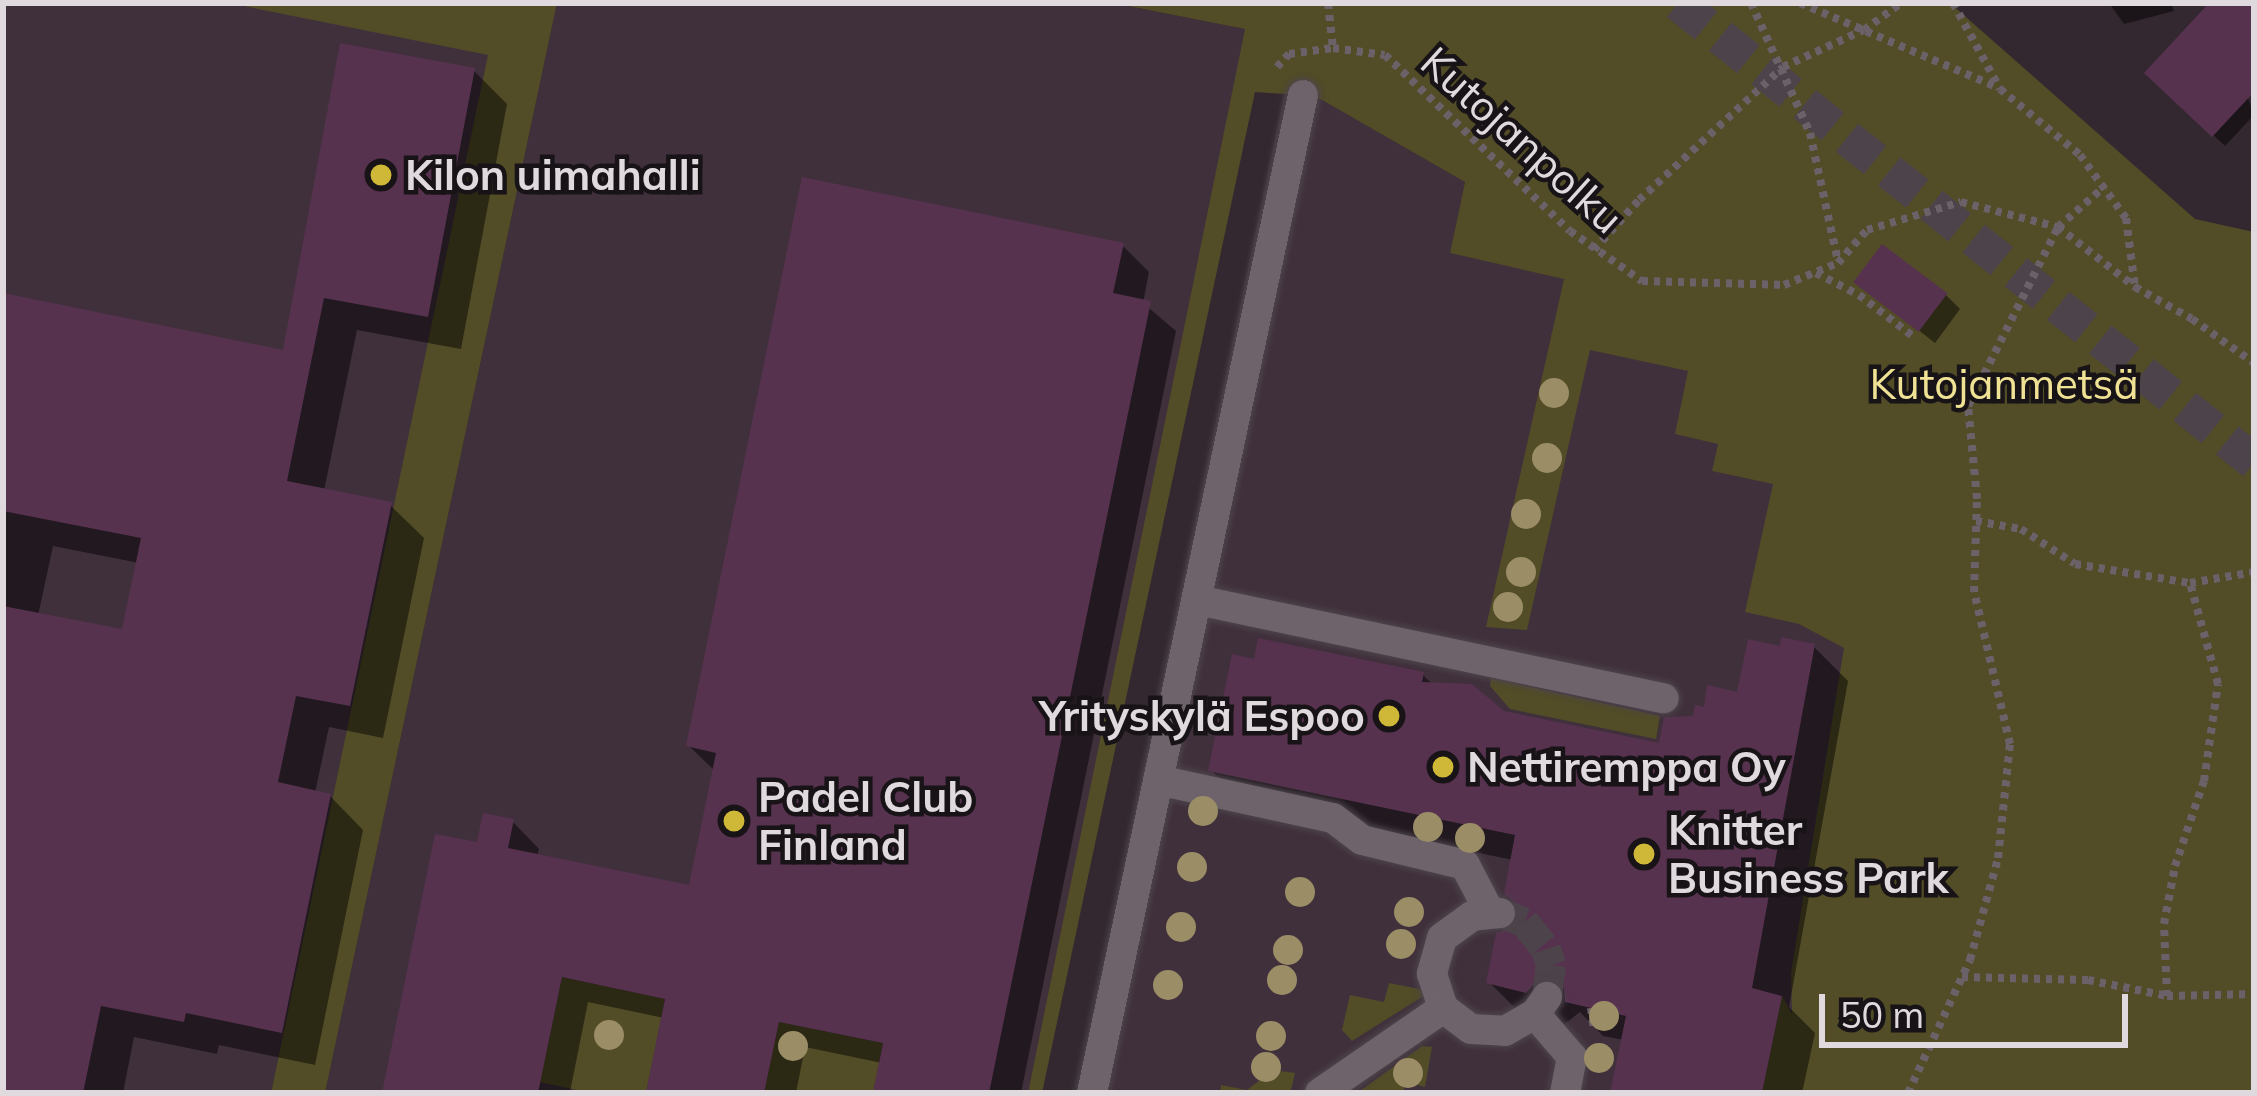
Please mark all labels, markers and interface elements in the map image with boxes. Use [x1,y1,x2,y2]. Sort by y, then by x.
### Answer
street label: Kutojanpolku [1411,36,1633,244]
place label: Kilon uimahalli [405,150,701,200]
marker: Kilon uimahalli [368,162,394,188]
park label: Kutojanmetsä [1869,359,2139,409]
place label: Yrityskylä Espoo [1039,691,1365,741]
marker: Yrityskylä Espoo [1376,703,1402,729]
place label: Nettiremppa Oy [1467,742,1786,792]
marker: Nettiremppa Oy [1430,754,1456,780]
place label: Padel Club Finland [758,772,973,870]
place label: Knitter Business Park [1668,805,1949,904]
marker: Padel Club Finland [721,808,747,834]
marker: Knitter Business Park [1631,841,1657,867]
scale bar [1825,970,2134,1044]
text: 50 m [1840,992,1924,1037]

